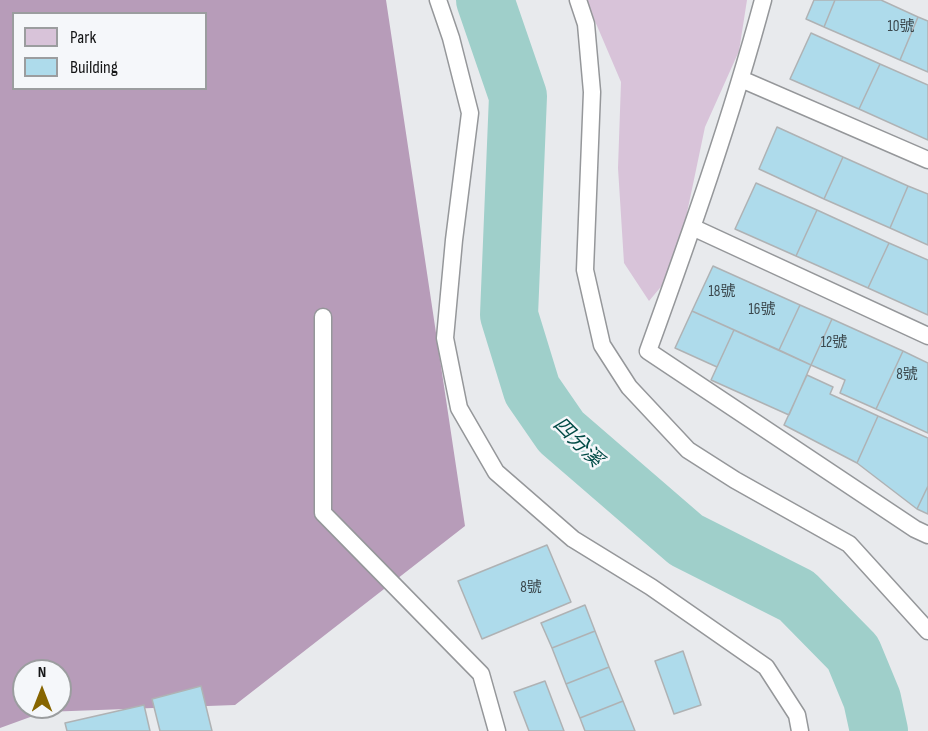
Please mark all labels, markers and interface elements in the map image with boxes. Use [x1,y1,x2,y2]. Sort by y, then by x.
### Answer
legend [12,12,207,90]
house number: 10號 [888,18,914,36]
text: Park [70,27,96,48]
text: Building [70,57,118,78]
house number: 18號 [709,283,735,301]
house number: 16號 [749,301,775,319]
house number: 12號 [821,334,847,352]
house number: 8號 [896,366,918,384]
water label: 四分溪 [547,413,607,473]
house number: 8號 [520,579,542,597]
north arrow [12,659,72,719]
text: N [38,663,46,682]

